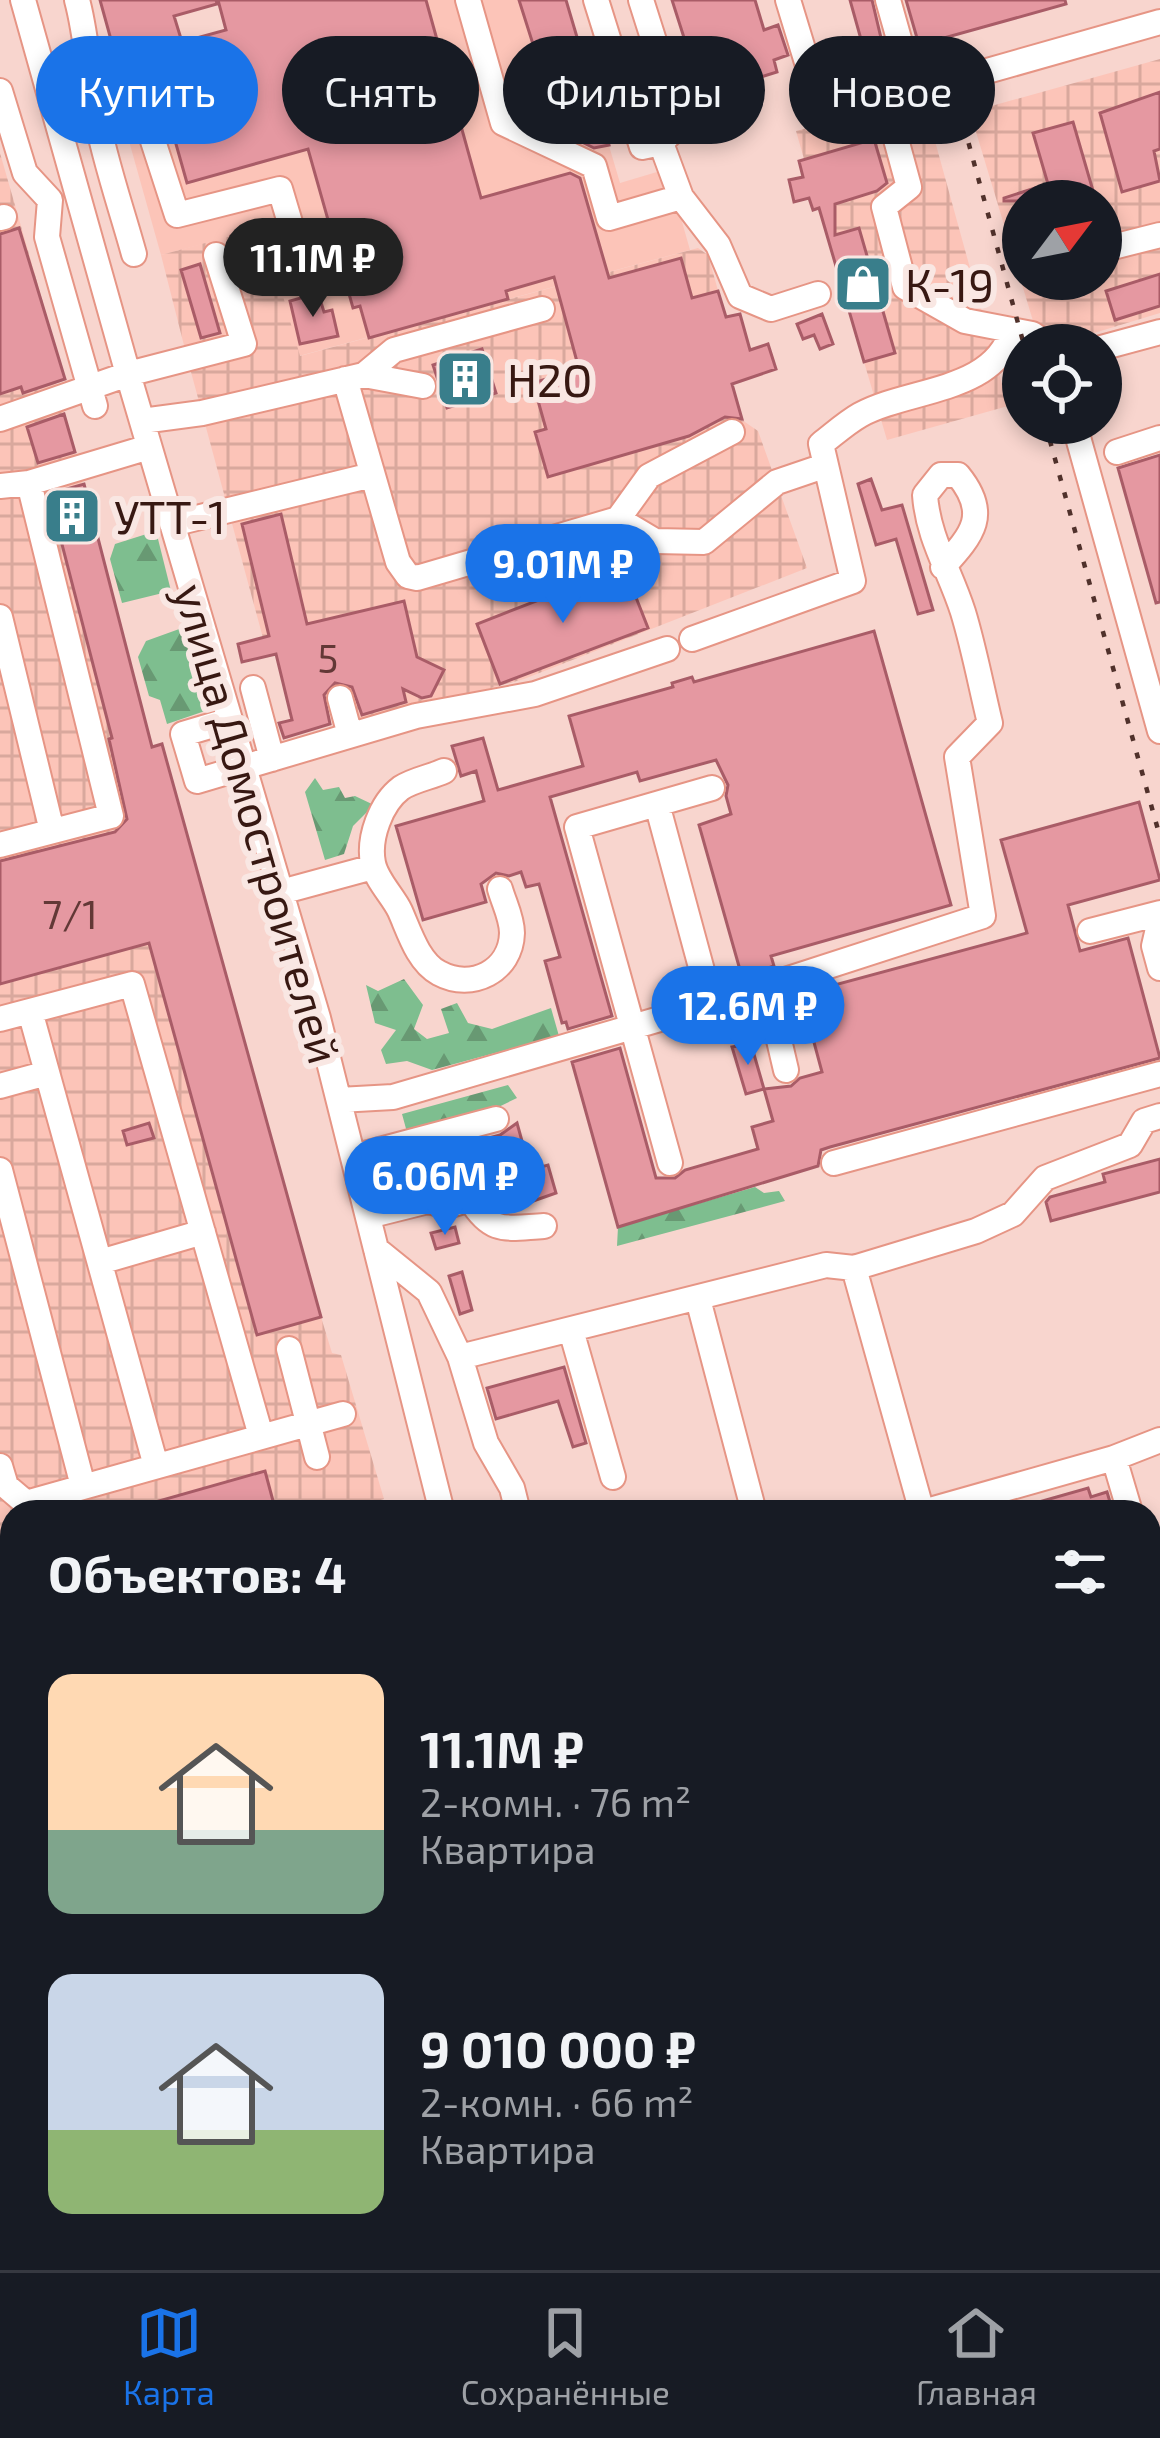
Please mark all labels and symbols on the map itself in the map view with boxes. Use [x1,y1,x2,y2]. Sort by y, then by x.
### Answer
north arrow [1002,180,1122,300]
pin: 11.1M ₽ [202,218,424,320]
shop icon: К-19 [832,253,894,315]
place label: К-19 [905,257,994,311]
building icon: H2O [434,348,496,410]
place label: H2O [507,352,592,406]
building icon: УТТ-1 [41,485,103,547]
place label: УТТ-1 [114,489,226,543]
pin: 9.01M ₽ [452,524,674,626]
street label: улица Домостроителей [164,577,353,1069]
house number: 5 [318,634,338,681]
house number: 7/1 [42,890,98,937]
pin: 12.6M ₽ [637,966,859,1068]
pin: 6.06M ₽ [334,1136,556,1238]

